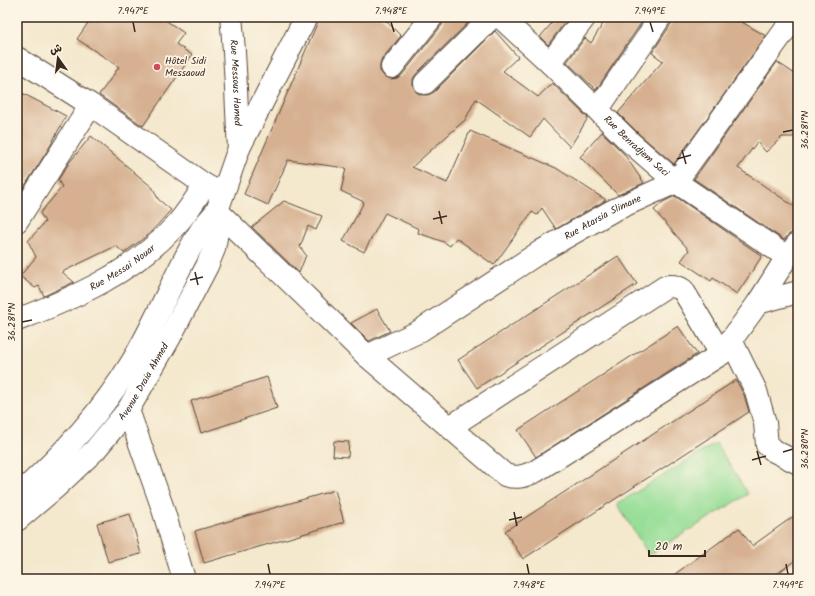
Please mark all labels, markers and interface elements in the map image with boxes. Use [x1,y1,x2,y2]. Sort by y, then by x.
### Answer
text: 7.947°E [117,3,150,19]
text: 7.948°E [375,3,408,19]
text: 7.949°E [634,3,667,19]
north arrow [38,38,78,78]
text: ش [48,39,64,59]
street label: Rue Messous Hamed [225,39,246,127]
place label: Hôtel Sidi Messaoud [165,53,207,81]
marker: Hôtel Sidi Messaoud [152,62,162,72]
text: 36.281°N [797,110,813,149]
street label: Rue Benradjem Saci [600,112,673,181]
street label: Rue Atarsia Slimane [561,191,644,244]
street label: Rue Messai Nouar [87,240,159,295]
text: 36.281°N [4,302,20,341]
street label: Avenue Draia Ahmed [114,339,173,424]
text: 36.280°N [797,428,813,469]
scale bar [649,532,705,558]
text: 20 m [655,537,683,556]
text: 7.947°E [254,577,287,593]
text: 7.948°E [513,577,546,593]
text: 7.949°E [772,577,805,593]

